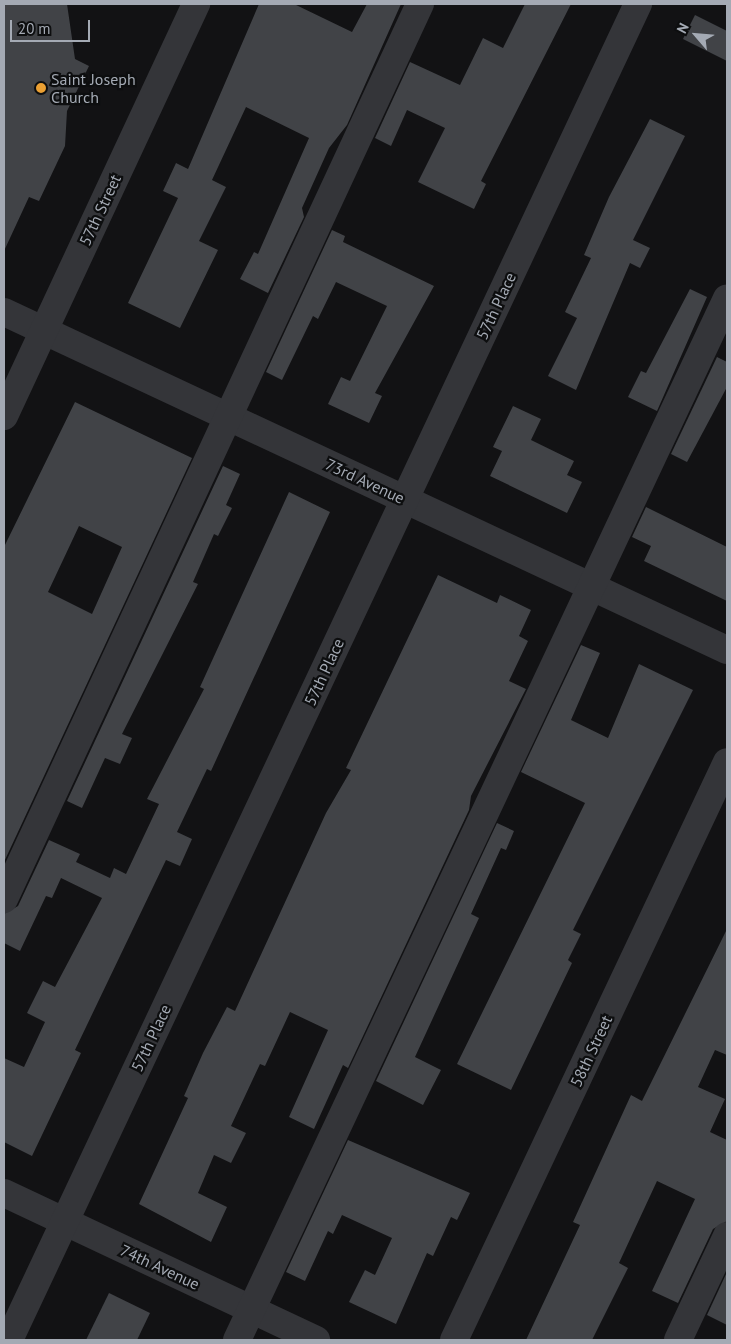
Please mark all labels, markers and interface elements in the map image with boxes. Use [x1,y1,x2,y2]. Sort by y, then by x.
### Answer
scale bar [12,10,92,42]
north arrow [671,10,721,60]
text: 20 m [18,19,51,38]
text: N [673,20,693,36]
place label: Saint Joseph Church [51,69,136,107]
marker: Saint Joseph Church [35,82,47,94]
street label: 57th Street [75,171,125,249]
street label: 57th Place [472,269,520,343]
street label: 73rd Avenue [322,454,408,508]
street label: 57th Place [300,635,348,709]
street label: 57th Place [127,1001,175,1075]
street label: 58th Street [566,1012,616,1090]
street label: 74th Avenue [117,1240,203,1294]

